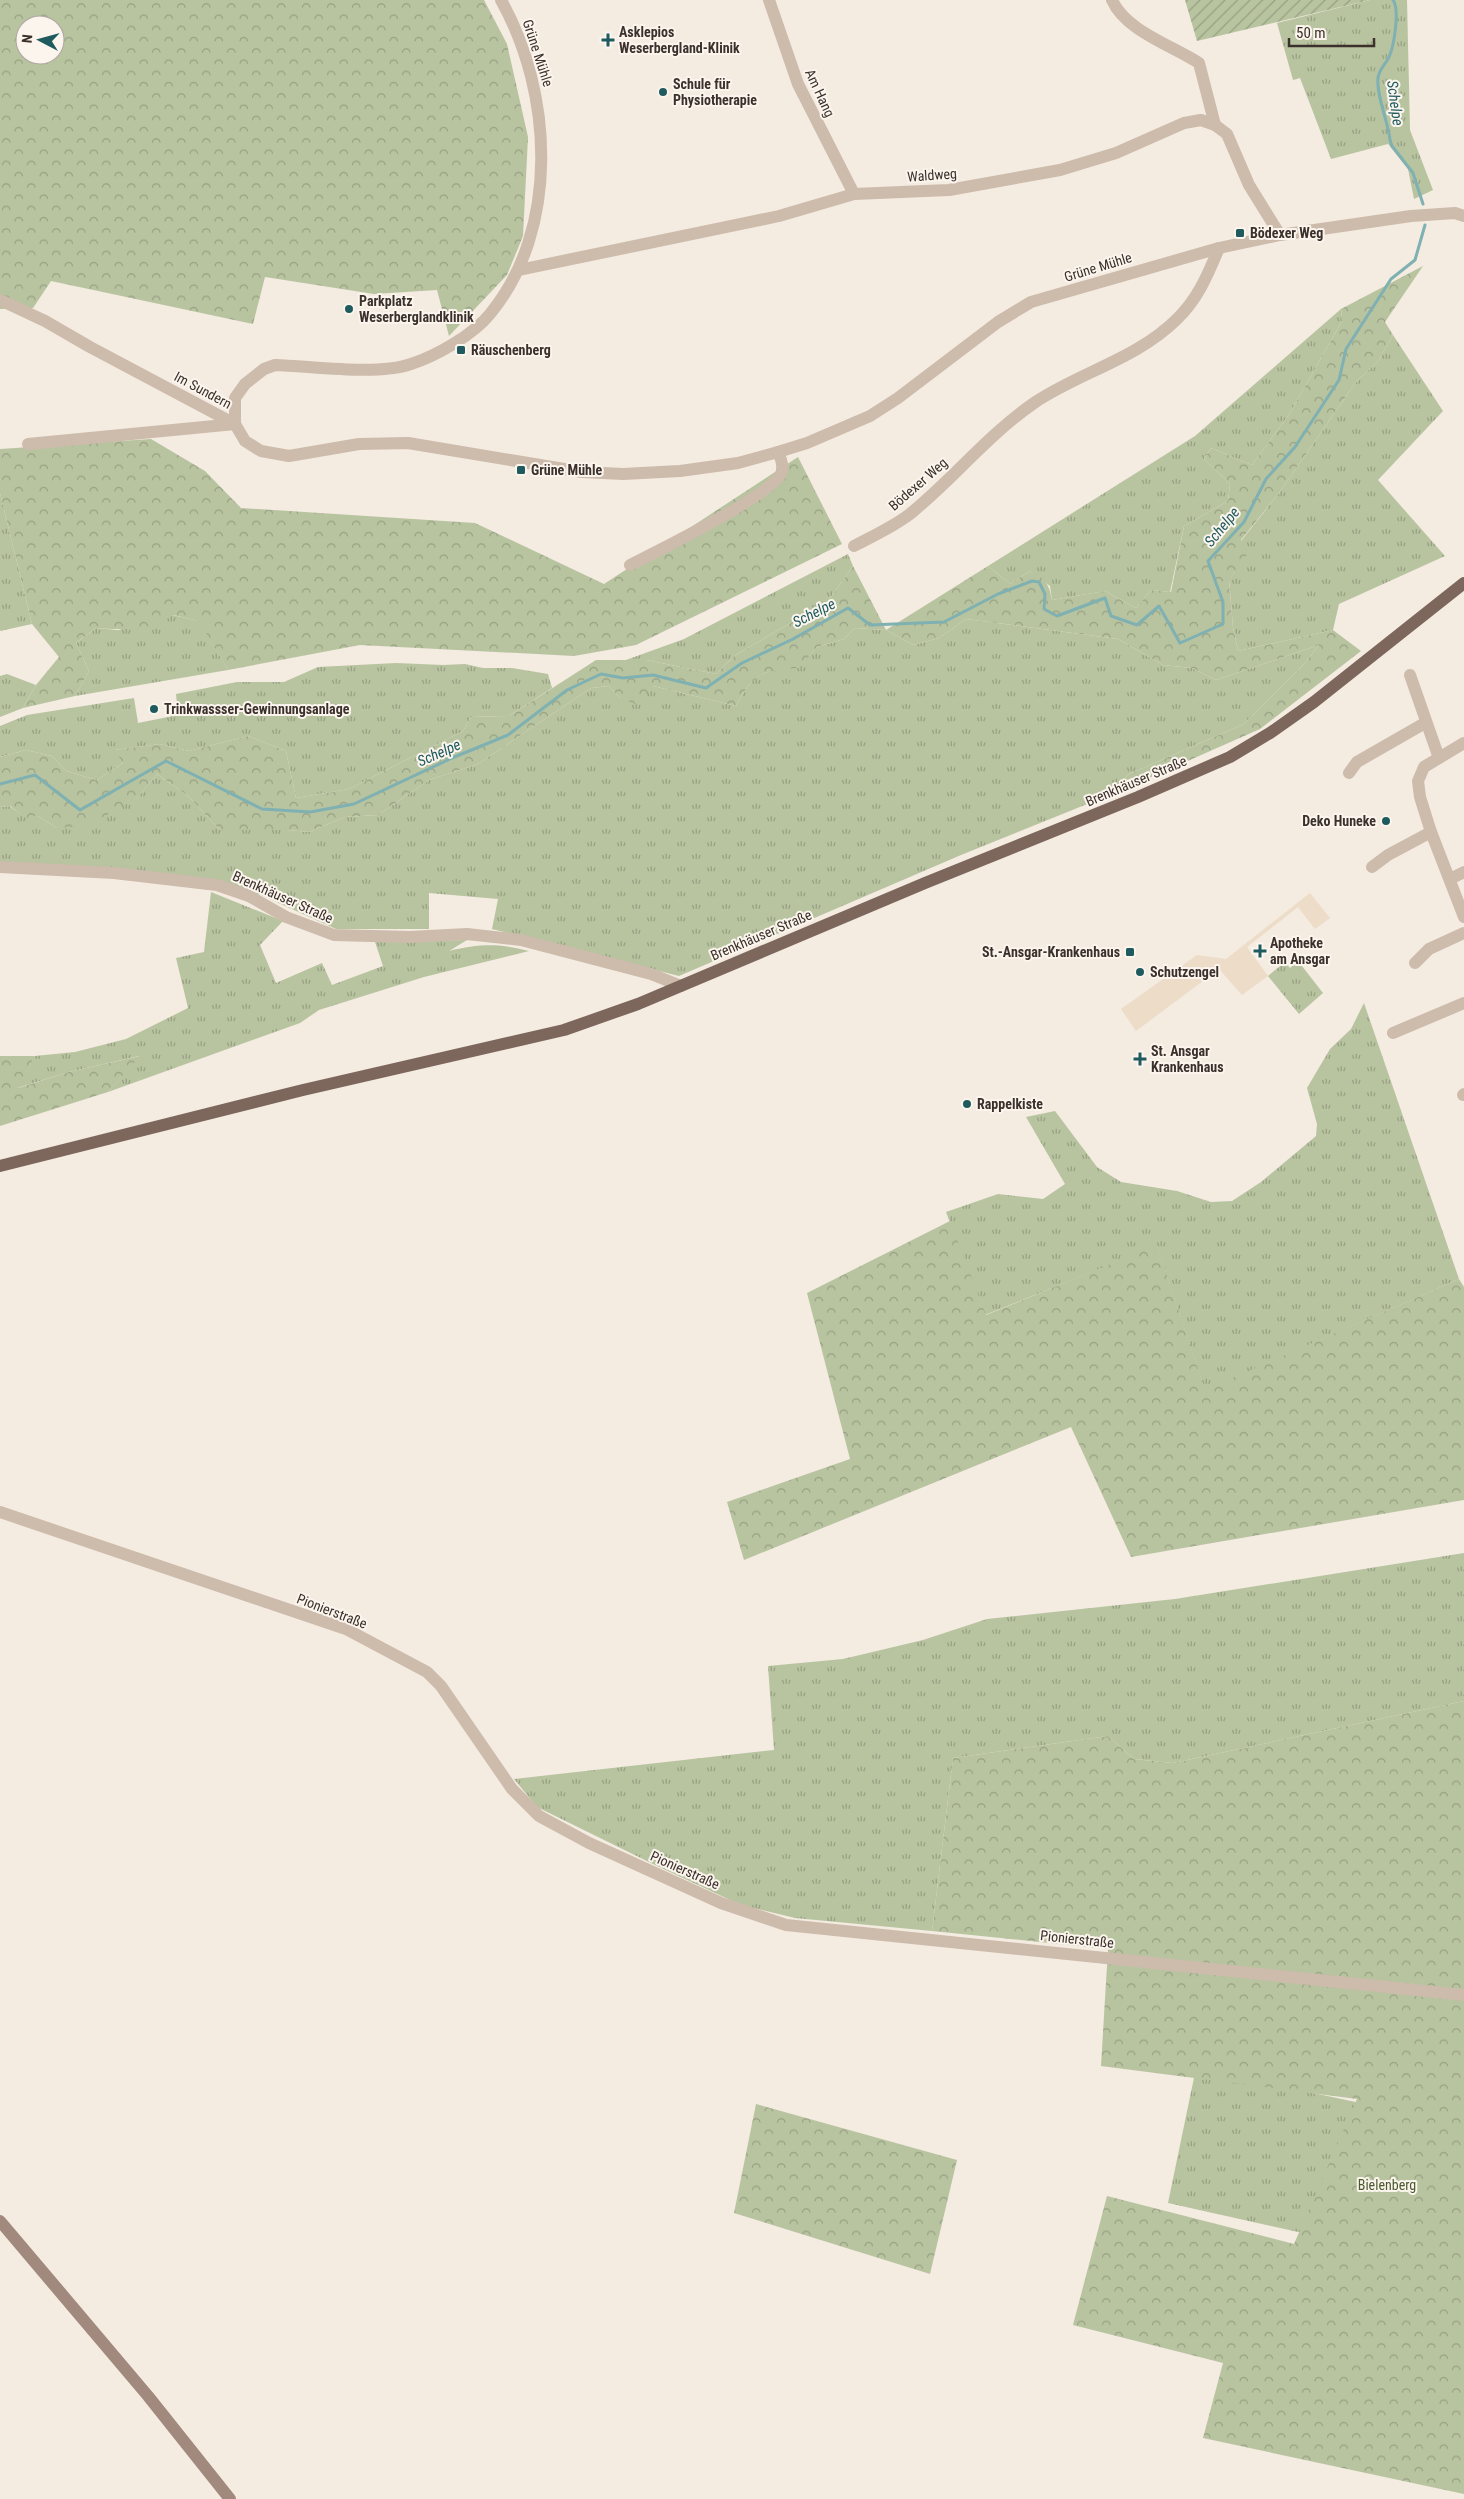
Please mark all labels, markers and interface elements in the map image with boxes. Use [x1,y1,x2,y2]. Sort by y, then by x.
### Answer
north arrow [15,15,65,65]
scale bar [1289,15,1374,47]
street label: Grüne Mühle [520,17,557,89]
place label: Asklepios Weserbergland-Klinik [619,24,740,56]
text: 50 m [1296,24,1326,42]
marker: Asklepios Weserbergland-Klinik [601,33,615,47]
text: N [19,34,35,44]
street label: Am Hang [802,67,838,119]
place label: Schule für Physiotherapie [673,76,757,108]
water label: Schelpe [1383,79,1407,127]
marker: Schule für Physiotherapie [657,86,669,98]
street label: Waldweg [907,165,957,185]
place label: Bödexer Weg [1250,225,1323,241]
marker: Bödexer Weg [1234,227,1246,239]
street label: Grüne Mühle [1062,249,1134,285]
place label: Parkplatz Weserberglandklinik [359,293,474,325]
marker: Parkplatz Weserberglandklinik [343,303,355,315]
place label: Räuschenberg [471,342,551,358]
marker: Räuschenberg [455,344,467,356]
street label: Im Sundern [172,368,234,412]
street label: Bödexer Weg [886,454,950,514]
place label: Grüne Mühle [531,462,602,478]
marker: Grüne Mühle [515,464,527,476]
water label: Schelpe [1201,504,1243,550]
water label: Schelpe [790,595,838,631]
place label: Trinkwassser-Gewinnungsanlage [164,701,350,717]
marker: Trinkwassser-Gewinnungsanlage [148,703,160,715]
water label: Schelpe [415,735,464,770]
street label: Brenkhäuser Straße [1083,752,1189,809]
place label: Deko Huneke [1302,813,1376,829]
marker: Deko Huneke [1380,815,1392,827]
street label: Brenkhäuser Straße [230,868,336,926]
street label: Brenkhäuser Straße [708,906,814,963]
place label: Apotheke am Ansgar [1270,935,1330,967]
place label: St.-Ansgar-Krankenhaus [982,944,1120,960]
marker: Apotheke am Ansgar [1254,945,1266,957]
marker: St.-Ansgar-Krankenhaus [1124,946,1136,958]
place label: Schutzengel [1150,964,1219,980]
marker: Schutzengel [1134,966,1146,978]
place label: St. Ansgar Krankenhaus [1151,1043,1224,1075]
marker: St. Ansgar Krankenhaus [1133,1052,1147,1066]
place label: Rappelkiste [977,1096,1043,1112]
marker: Rappelkiste [961,1098,973,1110]
street label: Pionierstraße [295,1590,370,1632]
street label: Pionierstraße [648,1848,722,1893]
street label: Pionierstraße [1039,1927,1115,1951]
park label: Bielenberg [1358,2177,1416,2193]

